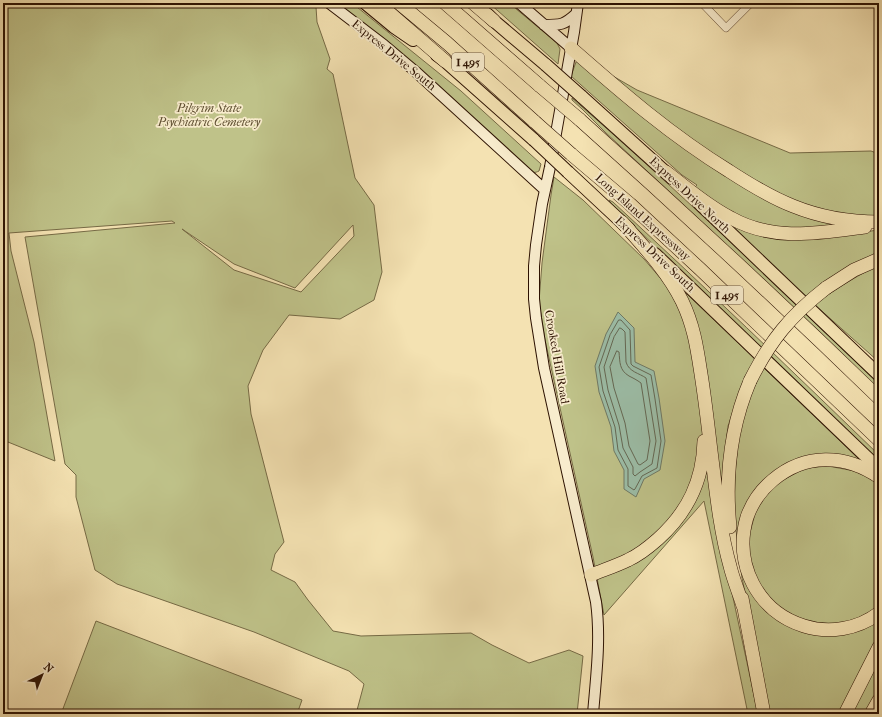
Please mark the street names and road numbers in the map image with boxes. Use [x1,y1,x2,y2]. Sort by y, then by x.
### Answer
street label: Express Drive South [349,17,439,93]
road number: I 495 [452,53,484,71]
street label: Express Drive North [647,154,734,236]
street label: Long Island Expressway [592,170,694,264]
street label: Express Drive South [612,213,698,295]
road number: I 495 [711,286,743,304]
street label: Crooked Hill Road [542,309,572,406]

